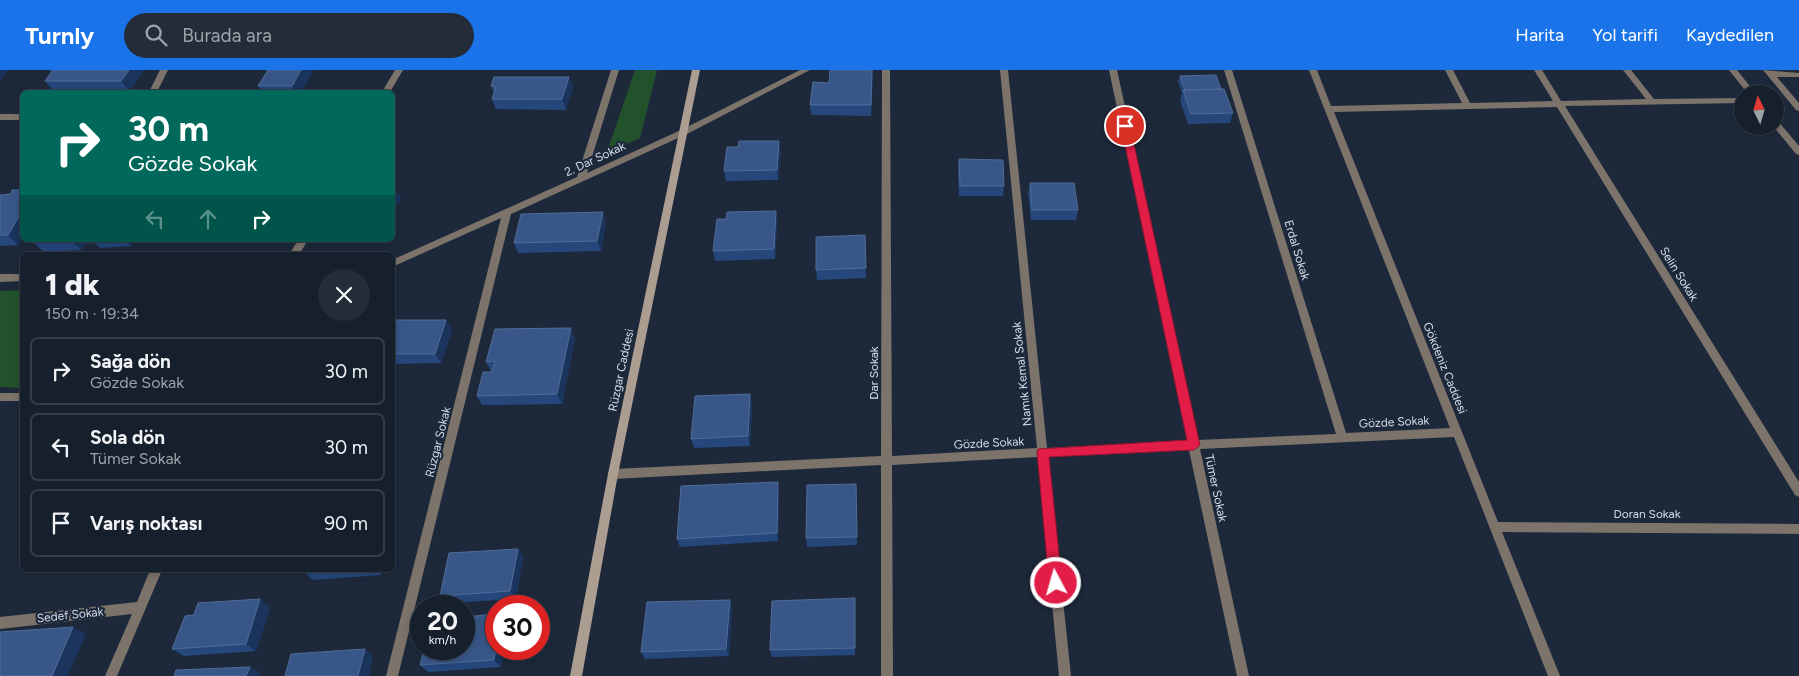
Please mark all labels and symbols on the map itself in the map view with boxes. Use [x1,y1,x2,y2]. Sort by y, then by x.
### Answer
north arrow [1734,85,1784,135]
pin [1104,105,1146,147]
street label: 2. Dar Sokak [562,139,628,179]
street label: Erdal Sokak [1281,218,1313,282]
street label: Selin Sokak [1657,244,1701,304]
street label: Gökdeniz Caddesi [1420,320,1470,416]
street label: Namık Kemal Sokak [1010,321,1034,427]
street label: Rüzgar Caddesi [605,327,637,413]
street label: Dar Sokak [867,346,881,400]
street label: Rüzgar Sokak [422,405,454,479]
street label: Gözde Sokak [1358,413,1430,431]
street label: Gözde Sokak [953,434,1025,452]
street label: Tümer Sokak [1202,453,1230,523]
street label: Doran Sokak [1613,507,1681,521]
position arrow [1029,556,1081,608]
speed limit sign: 30 [485,595,550,660]
street label: Sedef Sokak [36,605,104,625]

